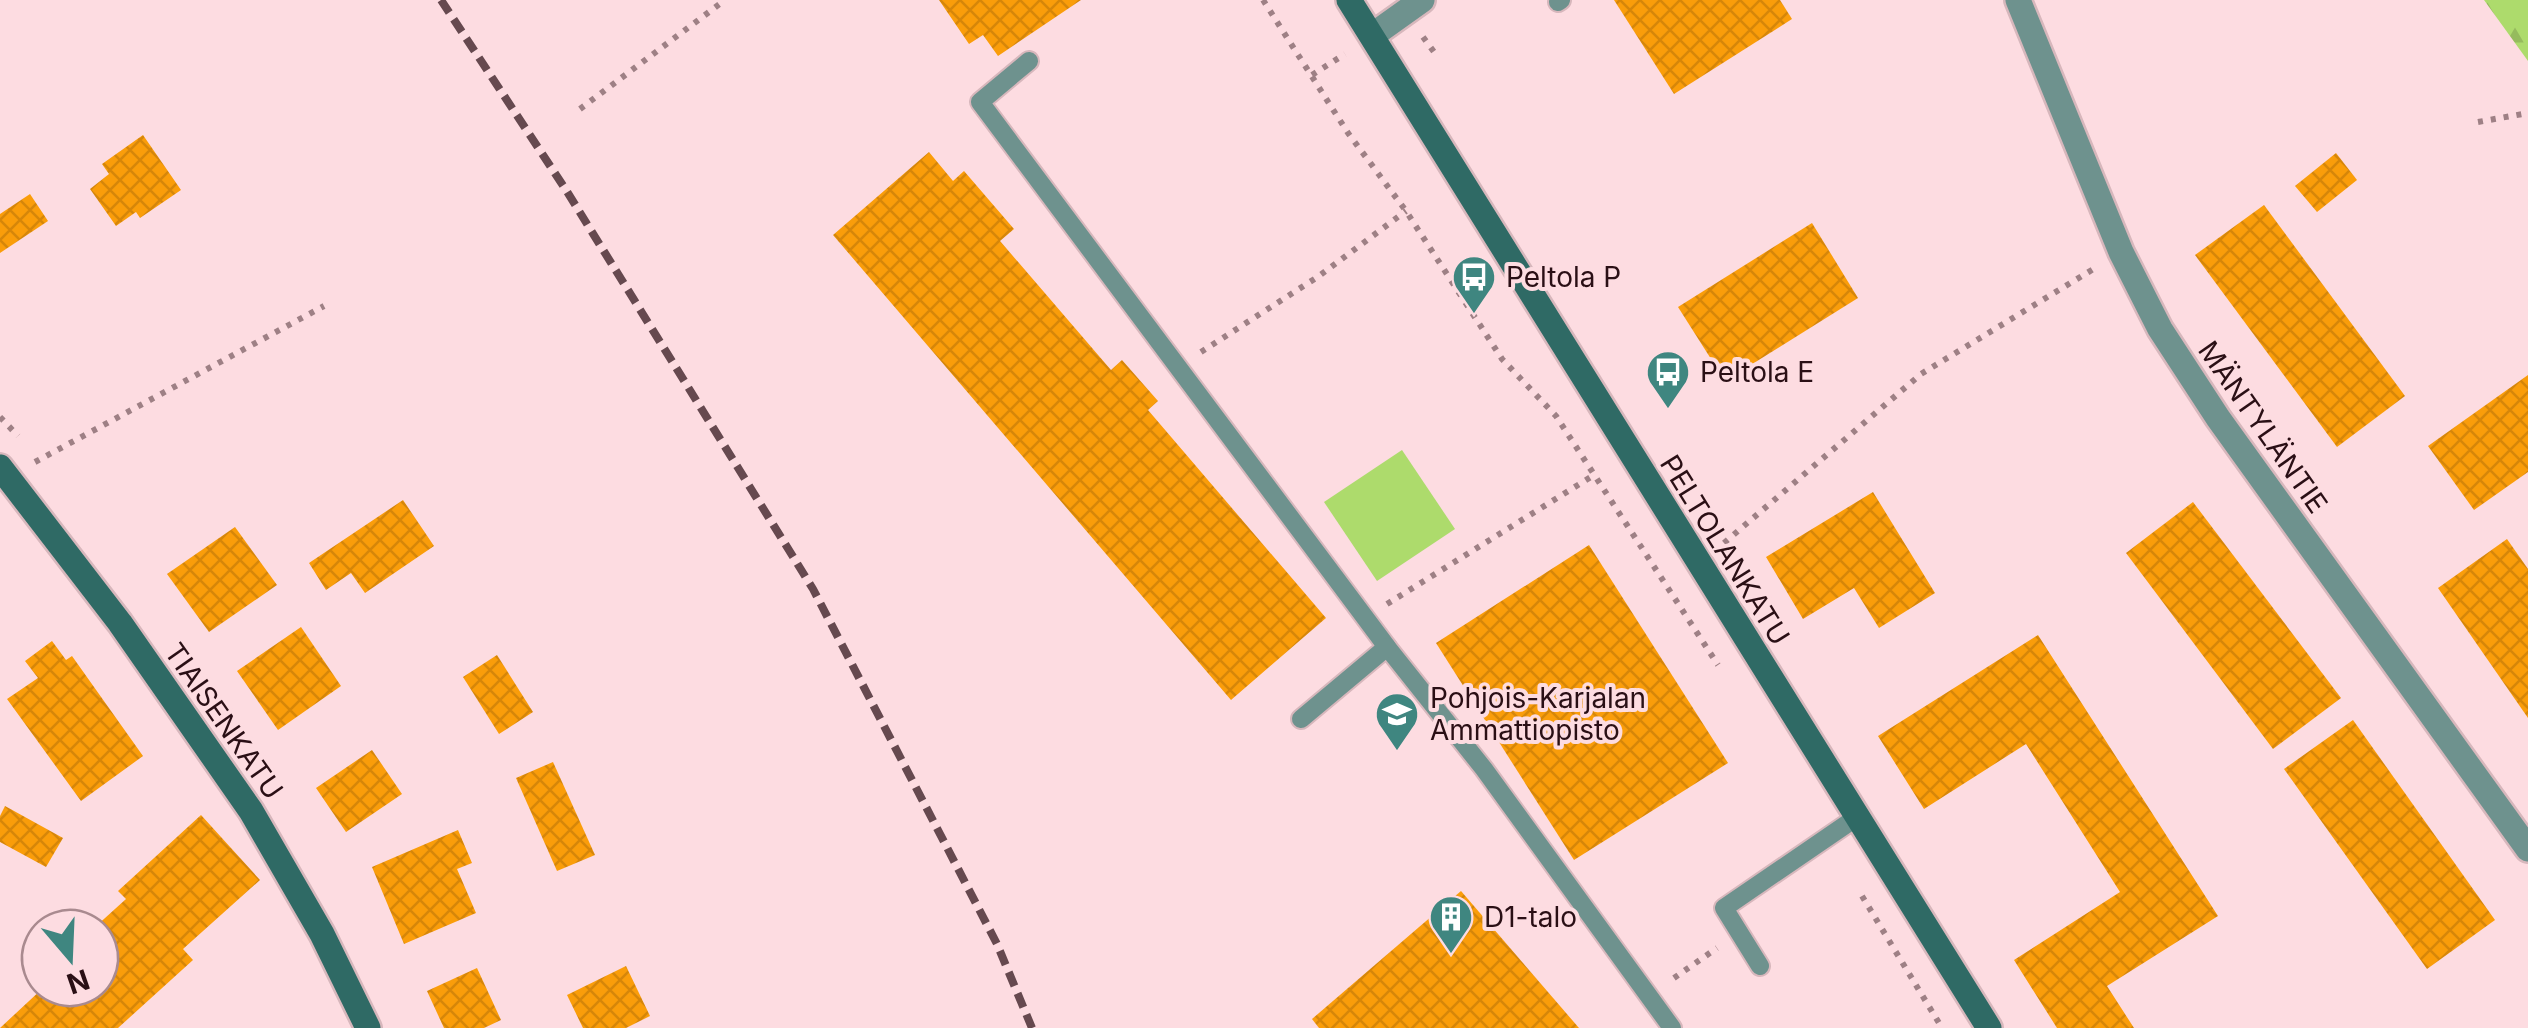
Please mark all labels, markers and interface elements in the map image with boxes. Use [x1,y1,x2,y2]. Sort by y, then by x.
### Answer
bus stop icon: Peltola P [1451,254,1497,315]
place label: Peltola P [1506,260,1621,294]
street label: MÄNTYLÄNTIE [2191,335,2335,519]
bus stop icon: Peltola E [1645,349,1691,410]
place label: Peltola E [1700,355,1814,389]
street label: PELTOLANKATU [1653,449,1797,651]
street label: TIAISENKATU [158,636,290,806]
place label: Pohjois-Karjalan Ammattiopisto [1430,681,1646,747]
school or university icon: Pohjois-Karjalan Ammattiopisto [1374,691,1420,752]
building icon: D1-talo [1428,894,1474,955]
place label: D1-talo [1484,900,1577,934]
north arrow [20,908,120,1008]
text: N [63,962,94,1001]

